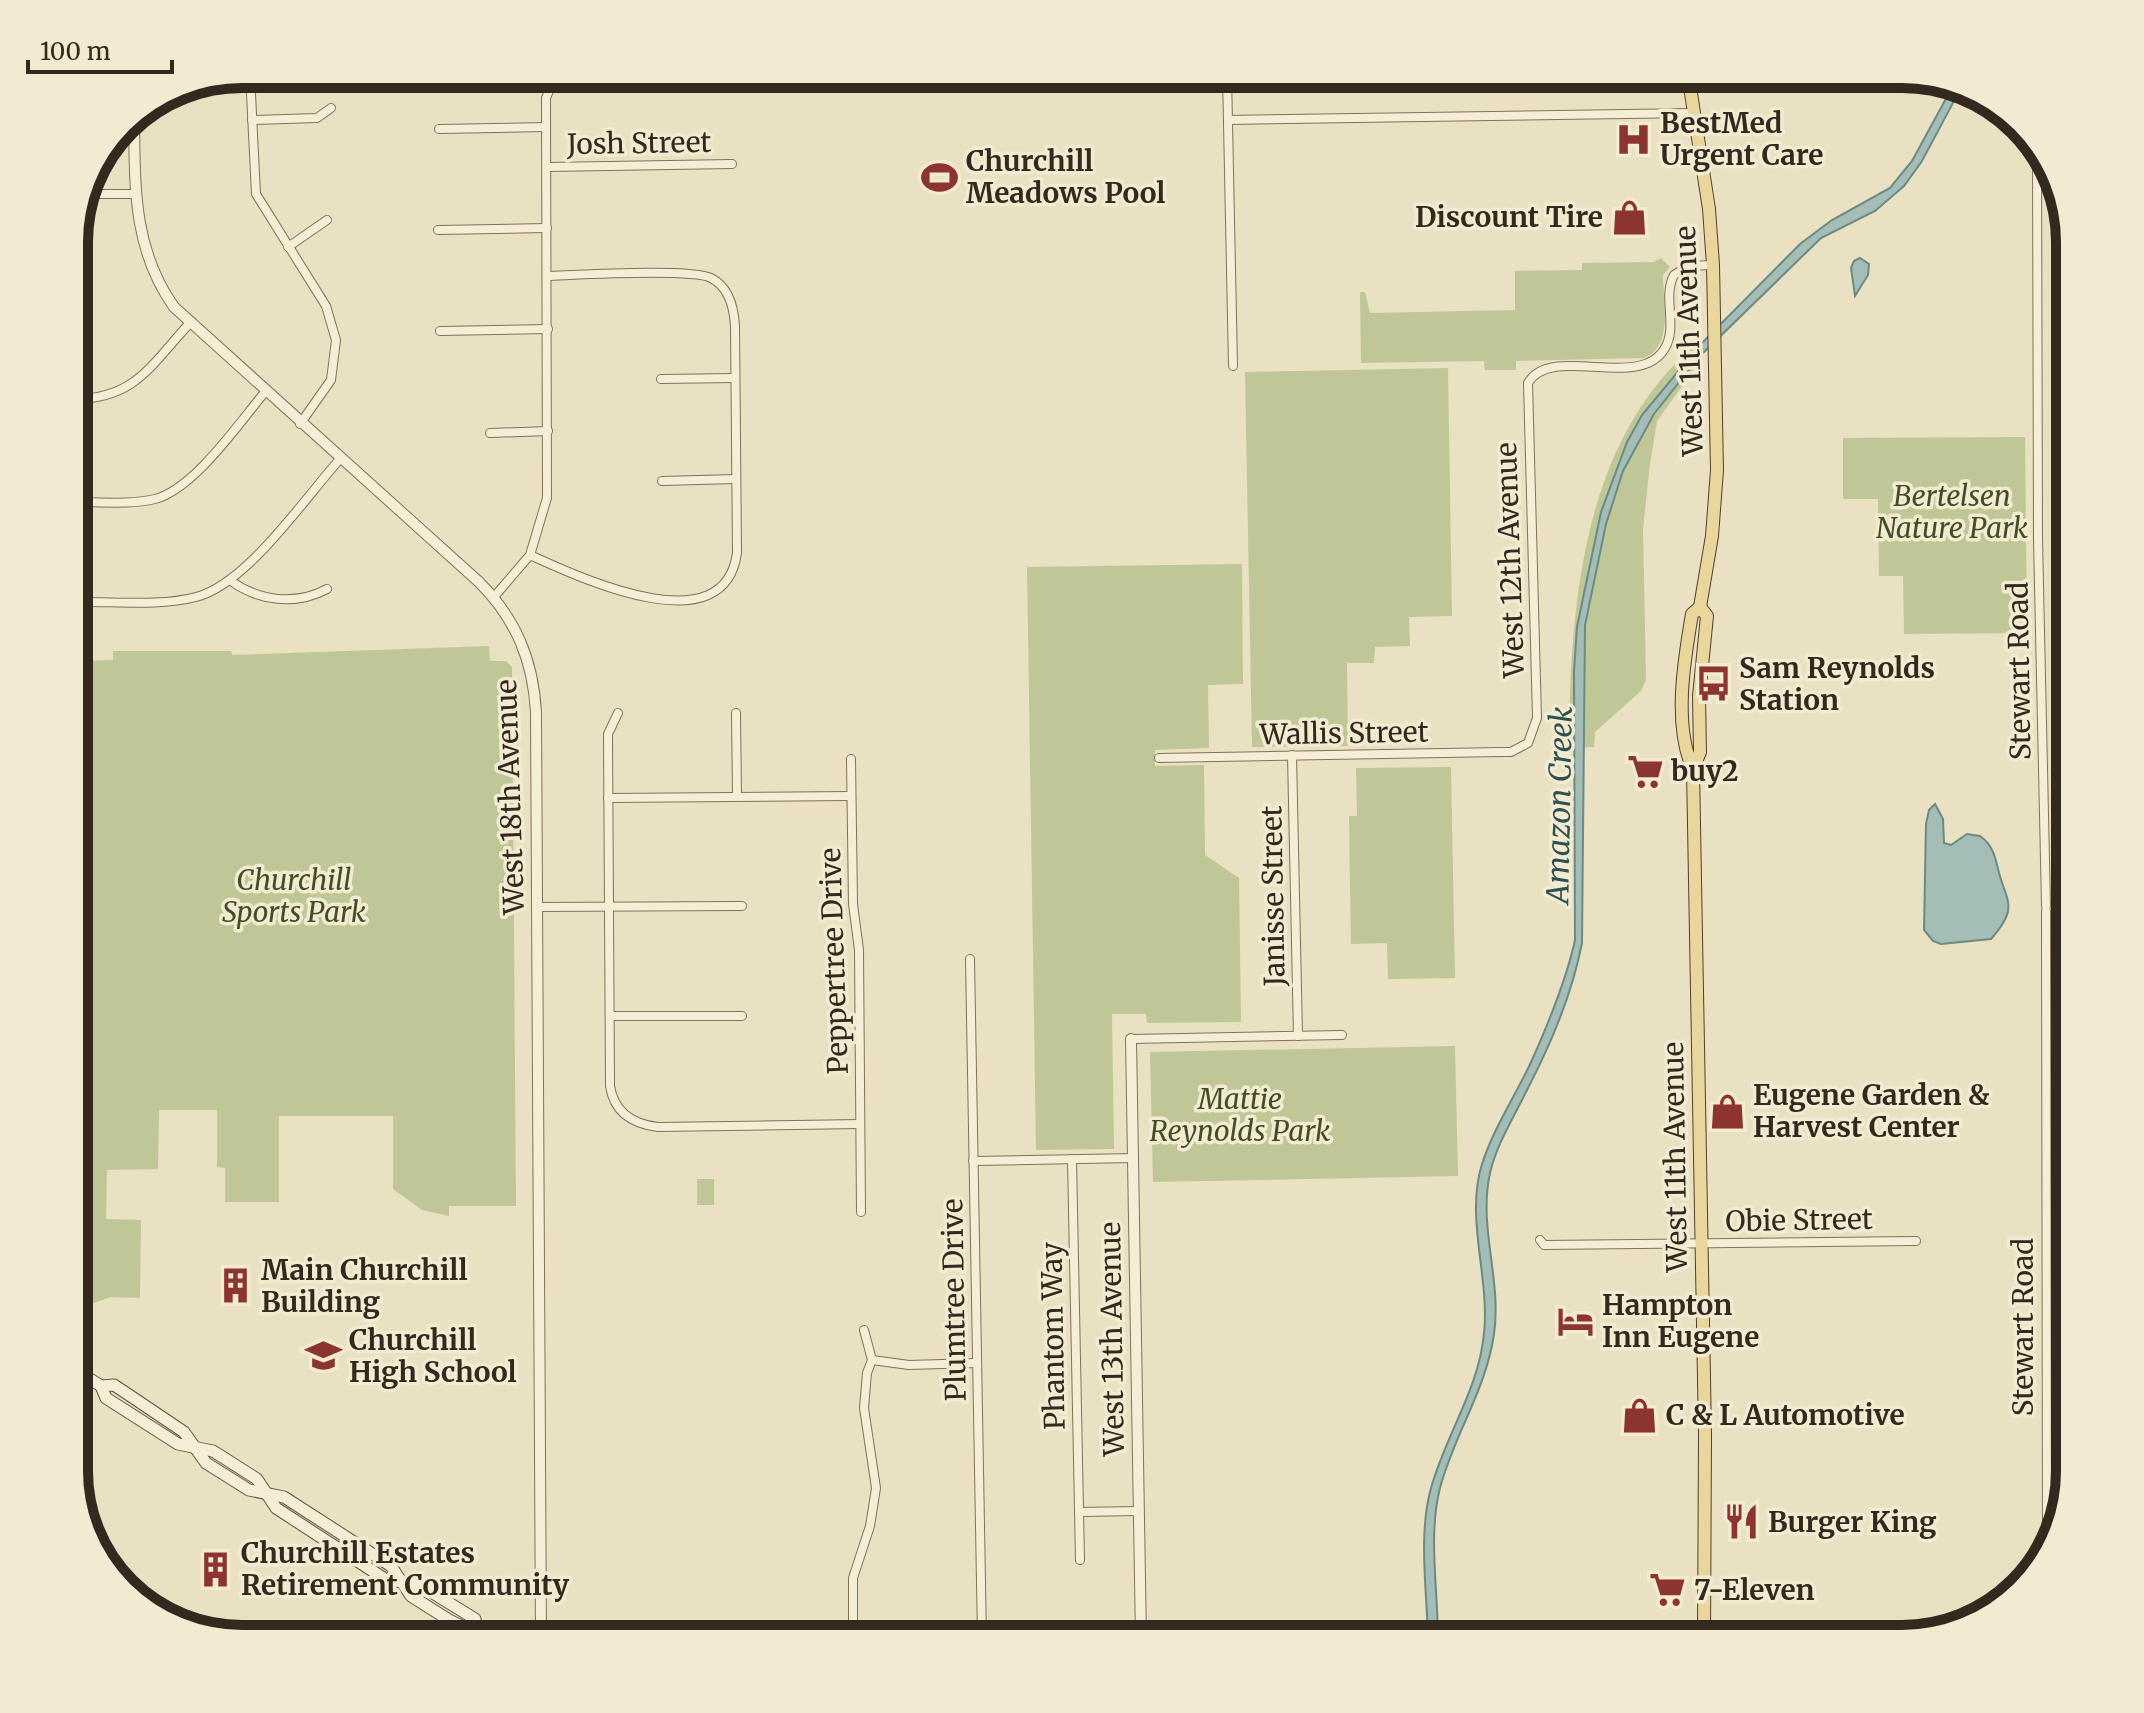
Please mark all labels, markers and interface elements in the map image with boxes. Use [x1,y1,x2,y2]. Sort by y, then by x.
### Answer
scale bar [28,24,172,74]
text: 100 m [40,36,111,67]
place label: BestMed Urgent Care [1660,105,1824,173]
hospital icon: BestMed Urgent Care [1615,120,1653,158]
street label: Josh Street [565,124,712,162]
place label: Churchill Meadows Pool [966,143,1165,211]
sports icon: Churchill Meadows Pool [921,158,959,196]
shop icon: Discount Tire [1610,198,1648,236]
place label: Discount Tire [1415,199,1603,235]
street label: West 11th Avenue [1667,225,1711,458]
street label: West 12th Avenue [1488,442,1532,679]
park label: Bertelsen Nature Park [1876,478,2028,546]
street label: Stewart Road [1999,581,2039,761]
place label: Sam Reynolds Station [1739,650,1935,718]
bus stop icon: Sam Reynolds Station [1694,665,1732,703]
street label: West 18th Avenue [488,679,532,916]
water label: Amazon Creek [1538,705,1580,906]
street label: Wallis Street [1258,714,1429,752]
supermarket icon: buy2 [1626,752,1664,790]
place label: buy2 [1671,753,1739,789]
street label: Janisse Street [1253,805,1293,988]
street label: Peppertree Drive [812,847,856,1075]
park label: Churchill Sports Park [222,862,366,930]
street label: West 11th Avenue [1655,1041,1695,1274]
place label: Eugene Garden & Harvest Center [1753,1077,1989,1145]
park label: Mattie Reynolds Park [1150,1081,1330,1149]
shop icon: Eugene Garden & Harvest Center [1708,1092,1746,1130]
street label: Plumtree Drive [934,1198,974,1402]
street label: Obie Street [1725,1201,1873,1239]
street label: West 13th Avenue [1092,1221,1132,1458]
street label: Stewart Road [2005,1238,2041,1416]
street label: Phantom Way [1033,1241,1073,1430]
place label: Main Churchill Building [261,1252,468,1320]
building icon: Main Churchill Building [216,1267,254,1305]
place label: Hampton Inn Eugene [1602,1287,1759,1355]
hotel icon: Hampton Inn Eugene [1557,1302,1595,1340]
place label: Churchill High School [349,1322,517,1390]
school or university icon: Churchill High School [304,1337,342,1375]
shop icon: C & L Automotive [1621,1396,1659,1434]
place label: C & L Automotive [1666,1397,1905,1433]
restaurant icon: Burger King [1723,1503,1761,1541]
place label: Burger King [1768,1504,1937,1540]
place label: Churchill Estates Retirement Community [241,1535,570,1603]
building icon: Churchill Estates Retirement Community [196,1550,234,1588]
supermarket icon: 7-Eleven [1649,1571,1687,1609]
place label: 7-Eleven [1694,1572,1815,1608]

